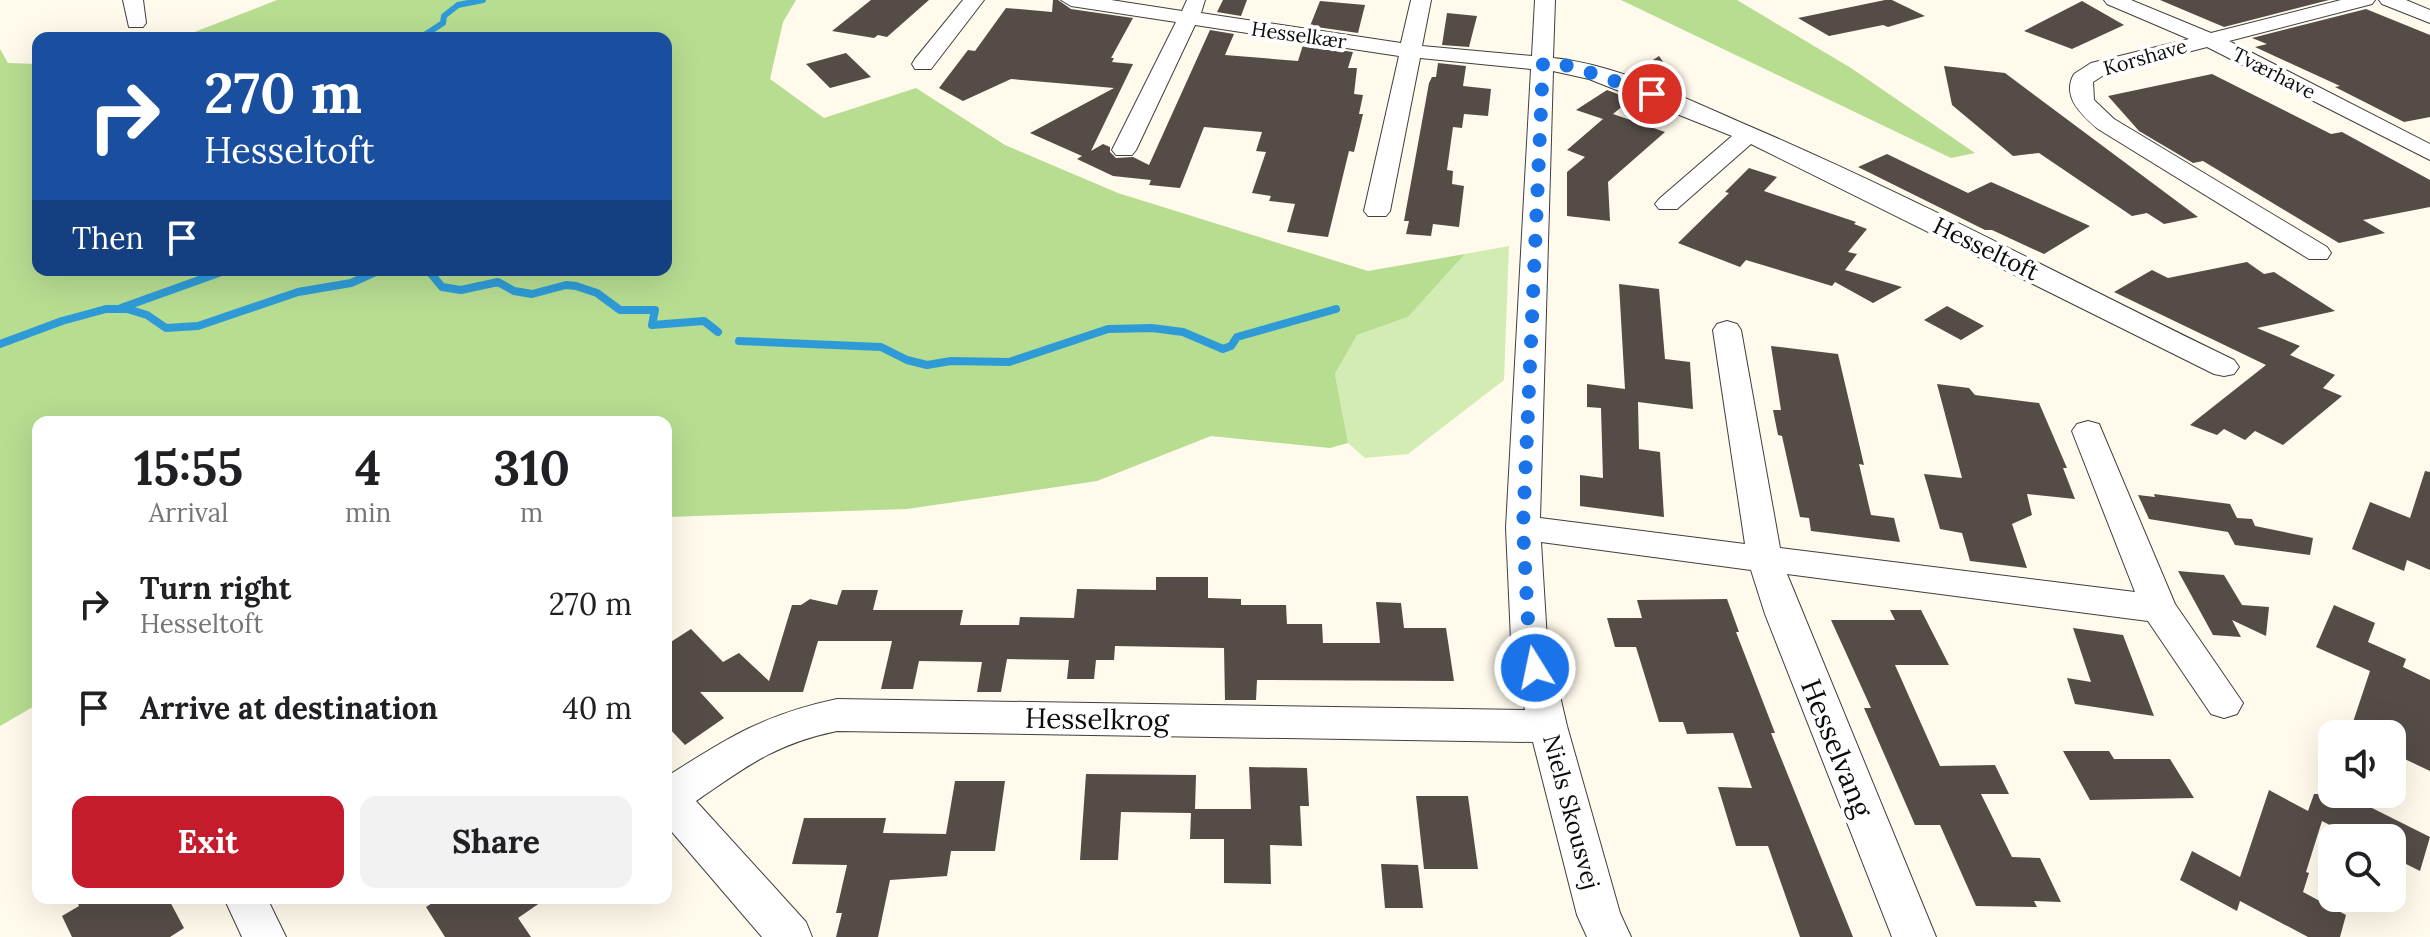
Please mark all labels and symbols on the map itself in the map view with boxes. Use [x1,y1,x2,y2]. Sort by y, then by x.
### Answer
street label: Hesselkær [1250,15,1349,54]
street label: Korshave [2100,33,2190,80]
street label: Tværhave [2229,41,2320,104]
pin [1618,60,1686,128]
street label: Hesseltoft [1928,210,2045,288]
position arrow [1493,626,1577,710]
street label: Hesselvang [1793,674,1881,823]
street label: Hesselkrog [1025,700,1170,738]
street label: Niels Skousvej [1536,731,1607,893]

